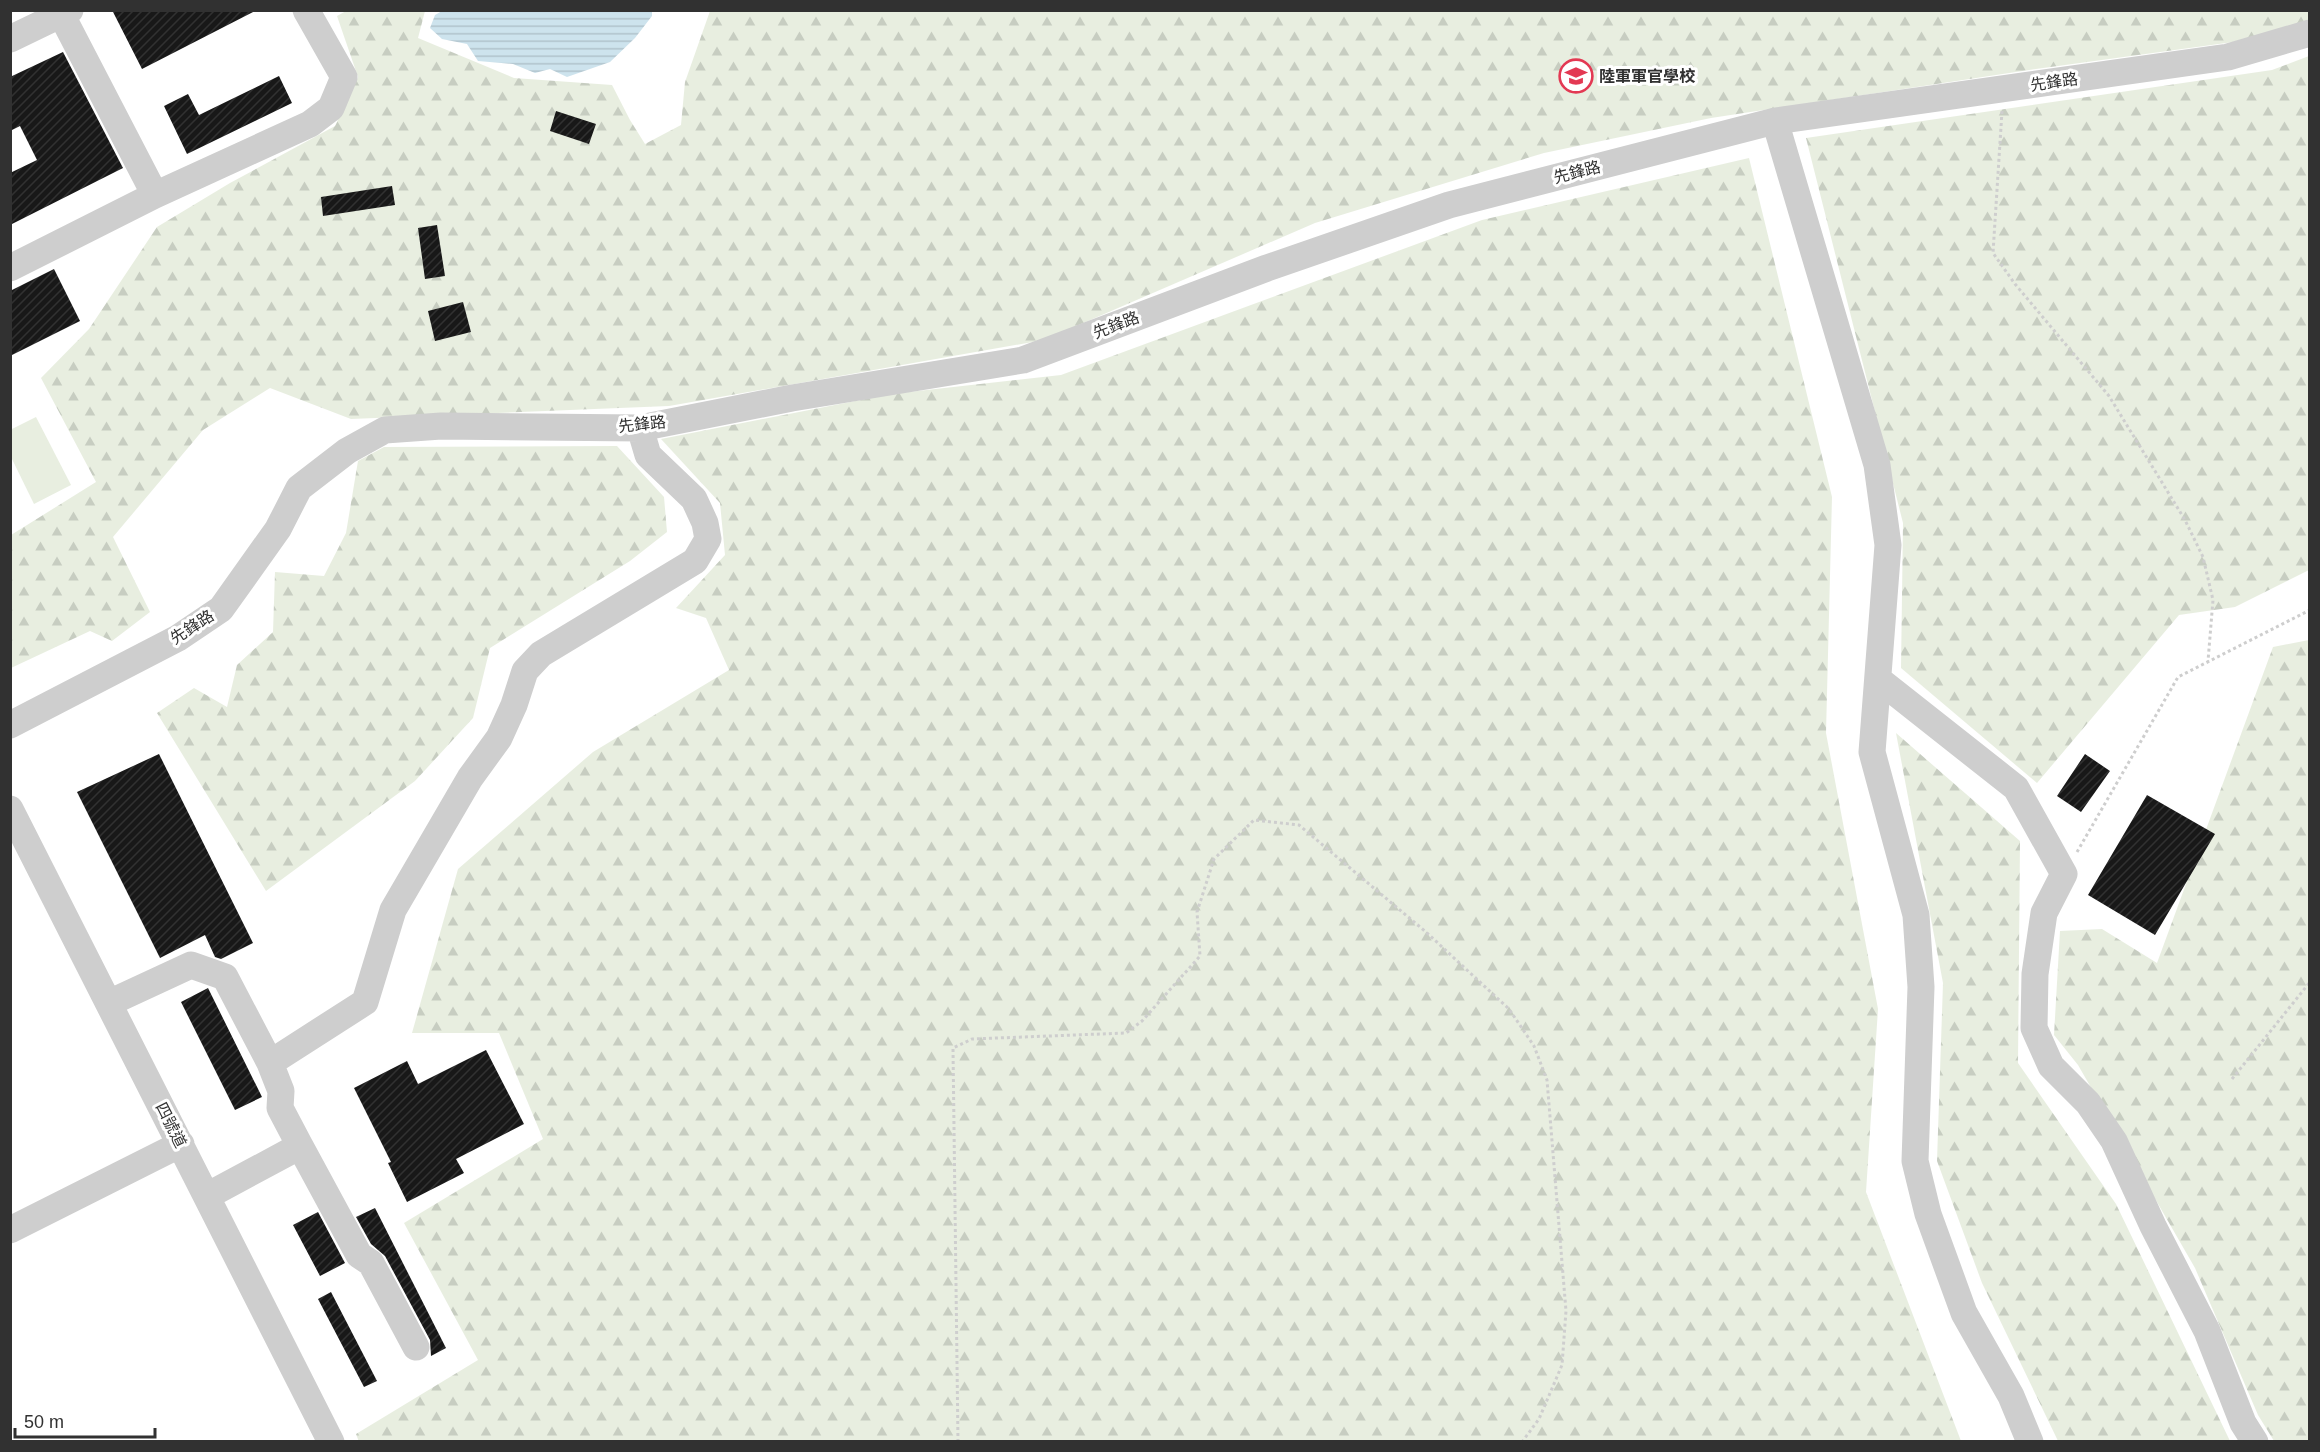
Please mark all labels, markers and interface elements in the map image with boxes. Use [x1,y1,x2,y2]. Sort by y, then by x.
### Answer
school or university icon: 陸軍軍官學校 [1558,58,1594,94]
place label: 陸軍軍官學校 [1599,67,1696,85]
street label: 先鋒路 [2029,70,2079,94]
street label: 先鋒路 [1552,158,1602,186]
street label: 先鋒路 [1091,308,1141,342]
street label: 先鋒路 [617,413,667,435]
street label: 先鋒路 [167,607,217,647]
street label: 四號道 [153,1100,189,1150]
scale bar [15,1401,154,1439]
text: 50 m [24,1412,64,1432]

